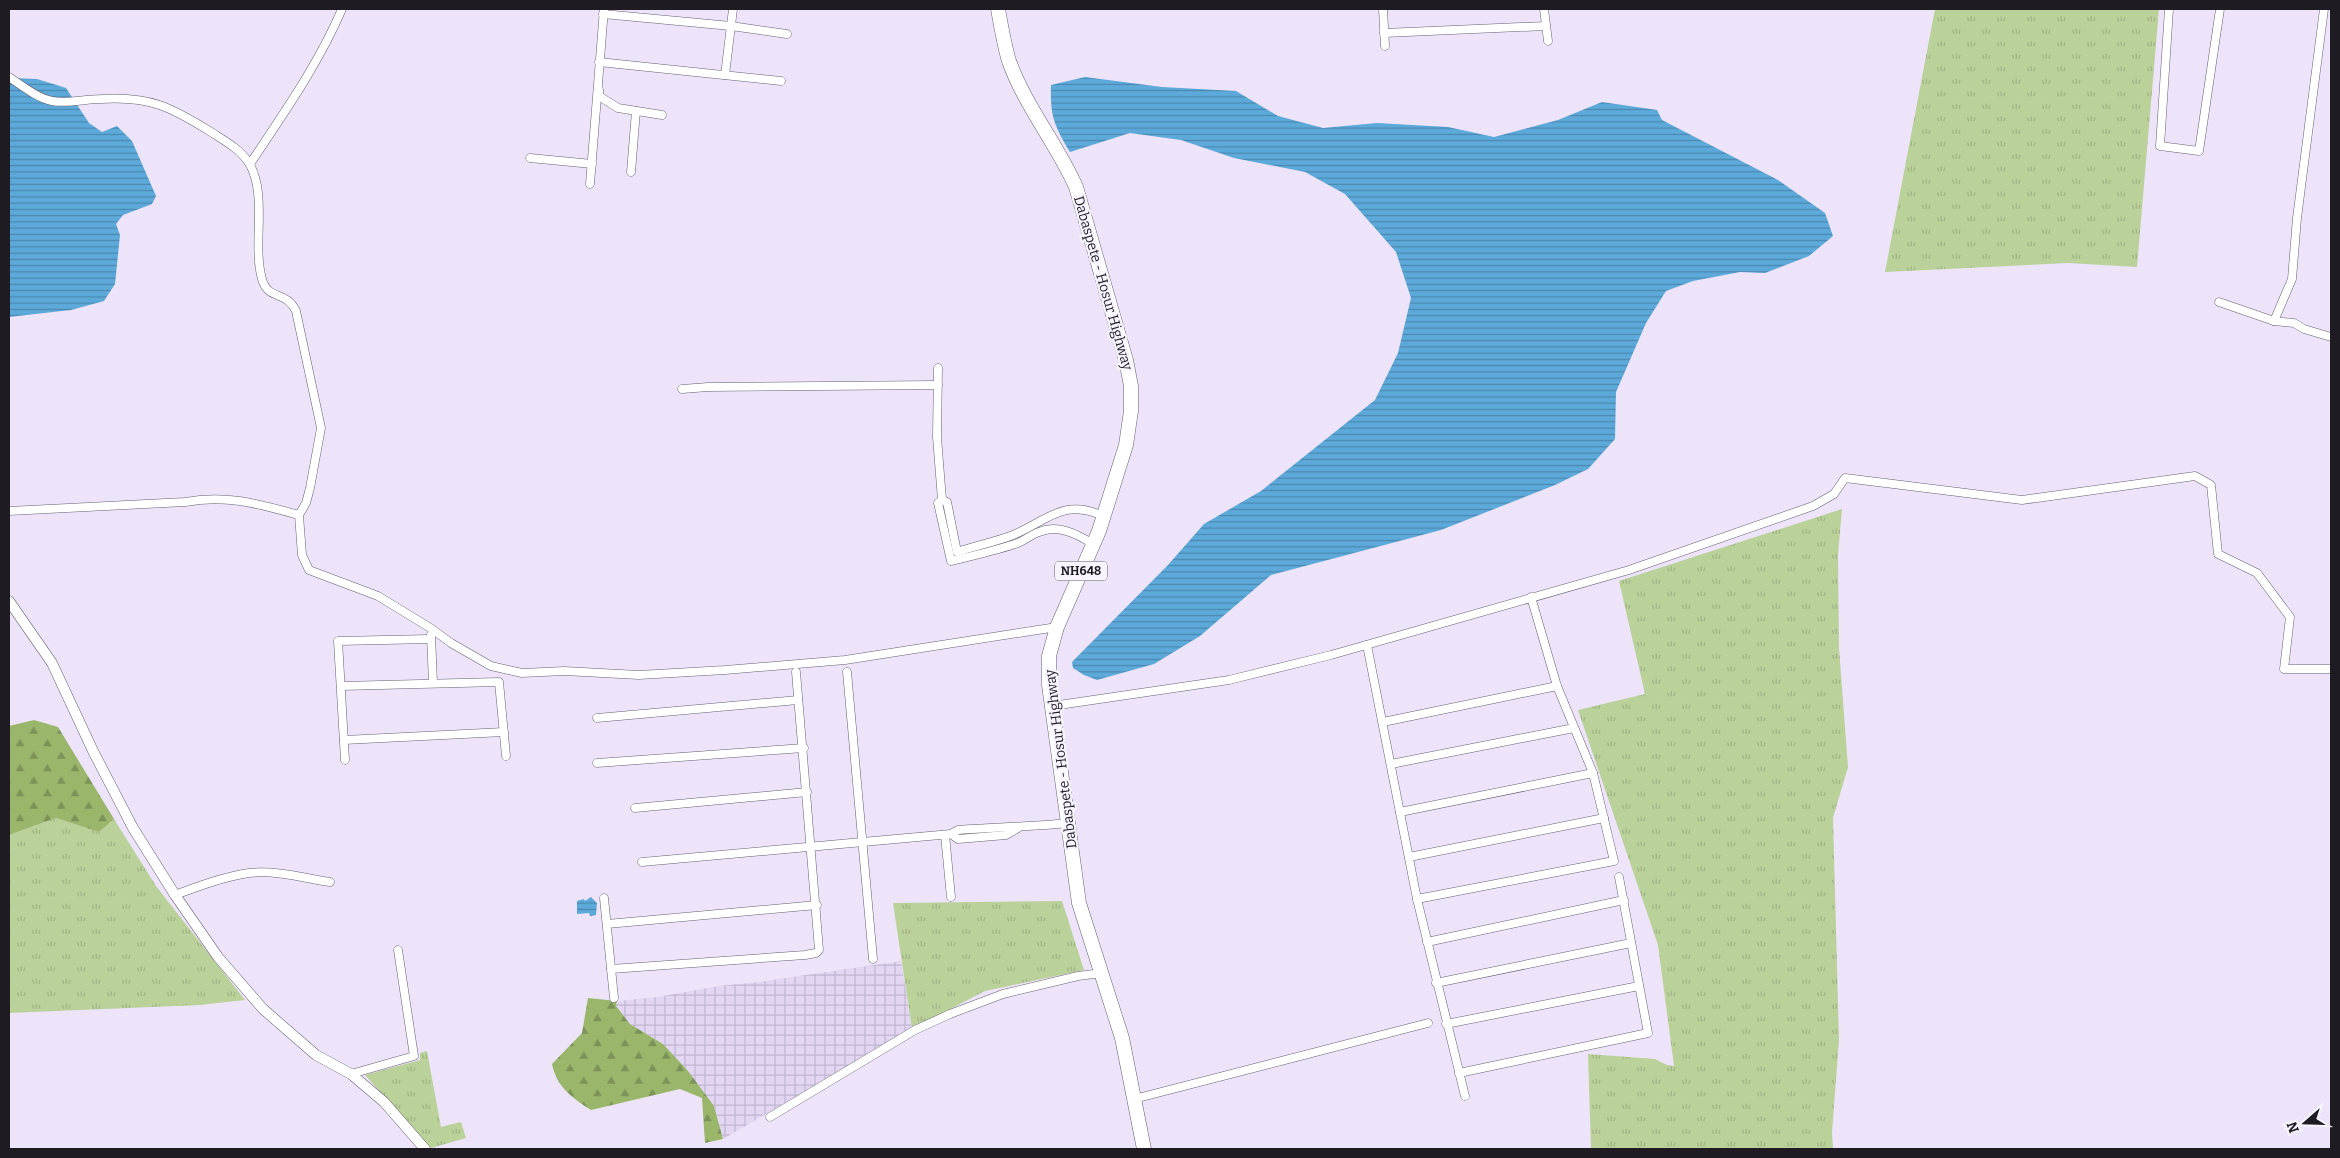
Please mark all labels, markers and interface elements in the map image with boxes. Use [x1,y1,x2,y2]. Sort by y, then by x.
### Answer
street label: Dabaspete - Hosur Highway [1070,194,1136,373]
road number: NH648 [1055,562,1107,580]
street label: Dabaspete - Hosur Highway [1041,668,1080,850]
north arrow [2280,1098,2330,1148]
text: N [2283,1119,2303,1135]

